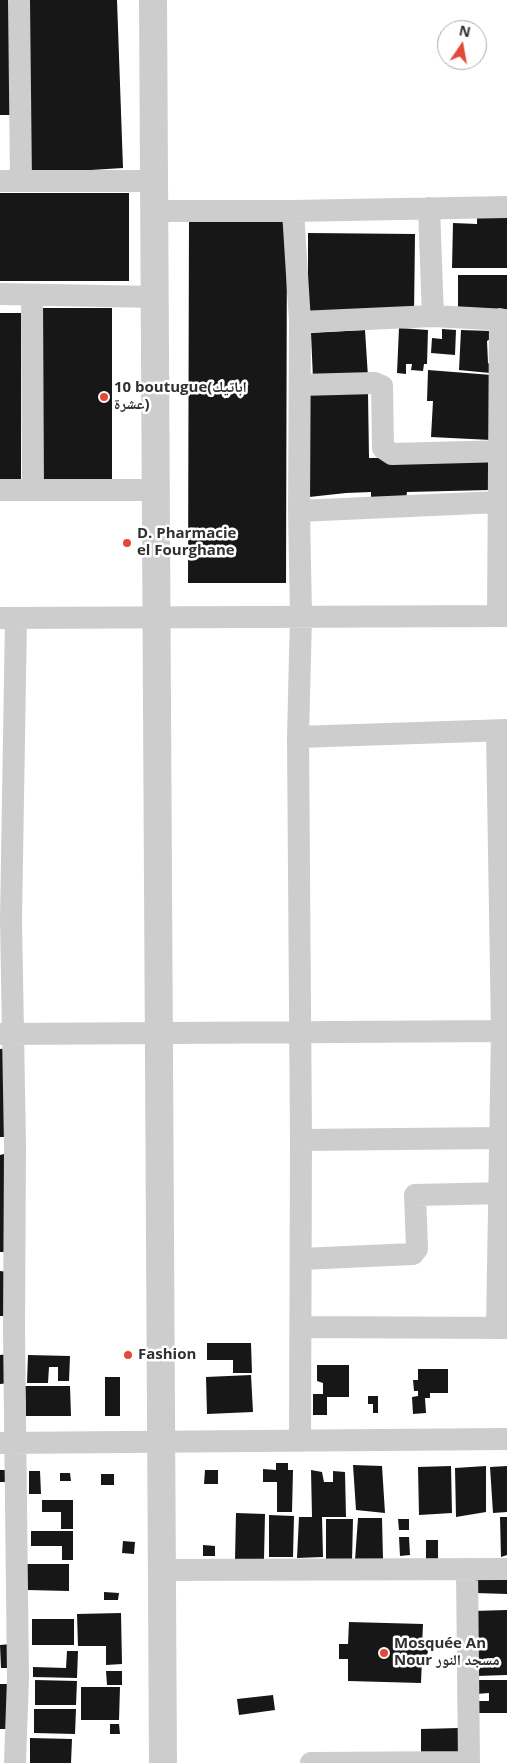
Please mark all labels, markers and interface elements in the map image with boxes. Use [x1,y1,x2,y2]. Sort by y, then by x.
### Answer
north arrow [437,20,487,70]
text: N [457,20,473,41]
place label: 10 boutugue(اباتيك عشرة) [114,379,247,414]
marker: 10 boutugue(اباتيك عشرة) [98,391,110,403]
place label: D. Pharmacie el Fourghane [137,525,236,560]
marker: D. Pharmacie el Fourghane [121,537,133,549]
place label: Fashion [138,1346,196,1364]
marker: Fashion [122,1349,134,1361]
place label: Mosquée An Nour مسجد النور [394,1635,499,1670]
marker: Mosquée An Nour مسجد النور [378,1647,390,1659]

